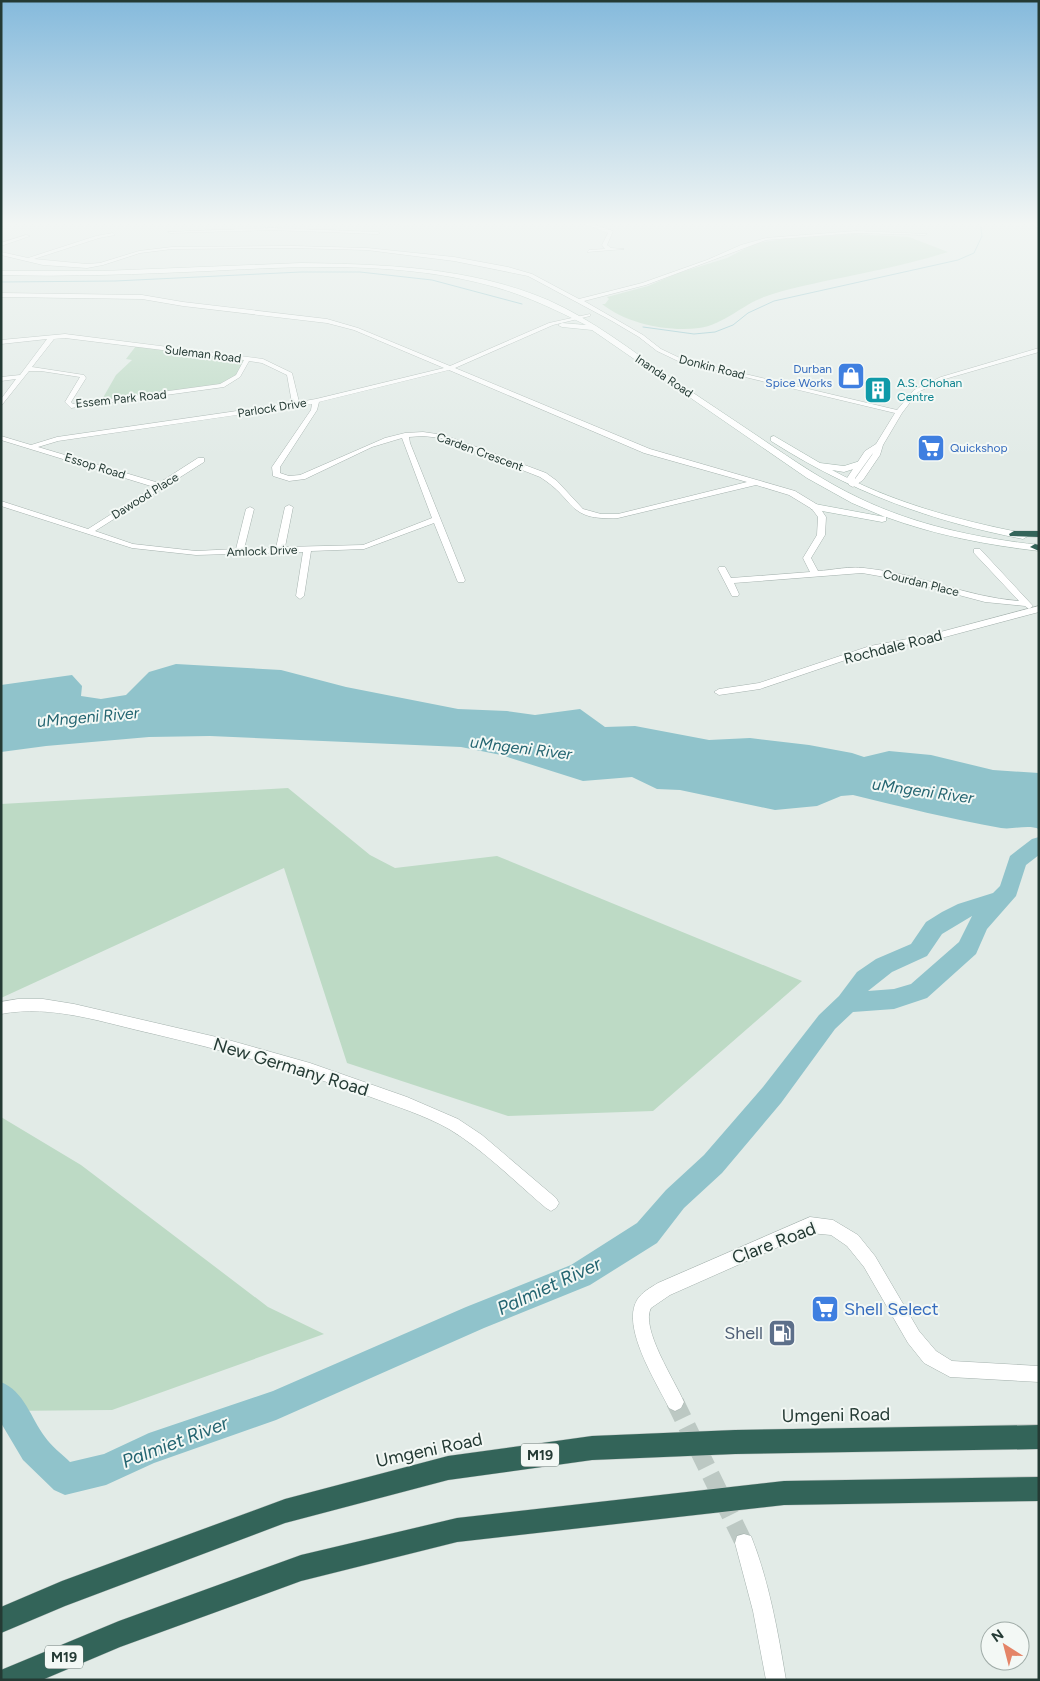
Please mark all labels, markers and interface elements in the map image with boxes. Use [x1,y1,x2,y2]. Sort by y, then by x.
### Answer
street label: Suleman Road [164,342,242,366]
street label: Inanda Road [633,352,695,400]
street label: Donkin Road [677,352,747,382]
shop icon: Durban Spice Works [836,361,866,391]
place label: Durban Spice Works [765,362,832,390]
building icon: A.S. Chohan Centre [863,375,893,405]
place label: A.S. Chohan Centre [897,376,963,404]
street label: Essem Park Road [75,387,167,411]
street label: Parlock Drive [237,396,308,420]
street label: Carden Crescent [435,430,526,474]
supermarket icon: Quickshop [916,433,946,463]
place label: Quickshop [950,441,1008,455]
street label: Essop Road [63,450,127,482]
street label: Dawood Place [109,470,181,522]
street label: Amlock Drive [226,543,298,559]
street label: Courdan Place [881,567,961,599]
street label: Rochdale Road [842,626,944,668]
water label: uMngeni River [36,703,140,731]
water label: uMngeni River [469,732,573,764]
water label: uMngeni River [871,774,975,808]
street label: New Germany Road [211,1033,371,1101]
street label: Clare Road [729,1217,819,1269]
water label: Palmiet River [493,1252,605,1320]
supermarket icon: Shell Select [810,1294,840,1324]
place label: Shell Select [844,1298,939,1320]
fuel station icon: Shell [767,1318,797,1348]
place label: Shell [724,1322,763,1344]
street label: Umgeni Road [782,1403,890,1427]
water label: Palmiet River [119,1411,232,1473]
street label: Umgeni Road [374,1428,484,1472]
road number: M19 [521,1444,559,1466]
north arrow [980,1621,1030,1671]
text: N [988,1626,1007,1646]
road number: M19 [45,1645,83,1668]

